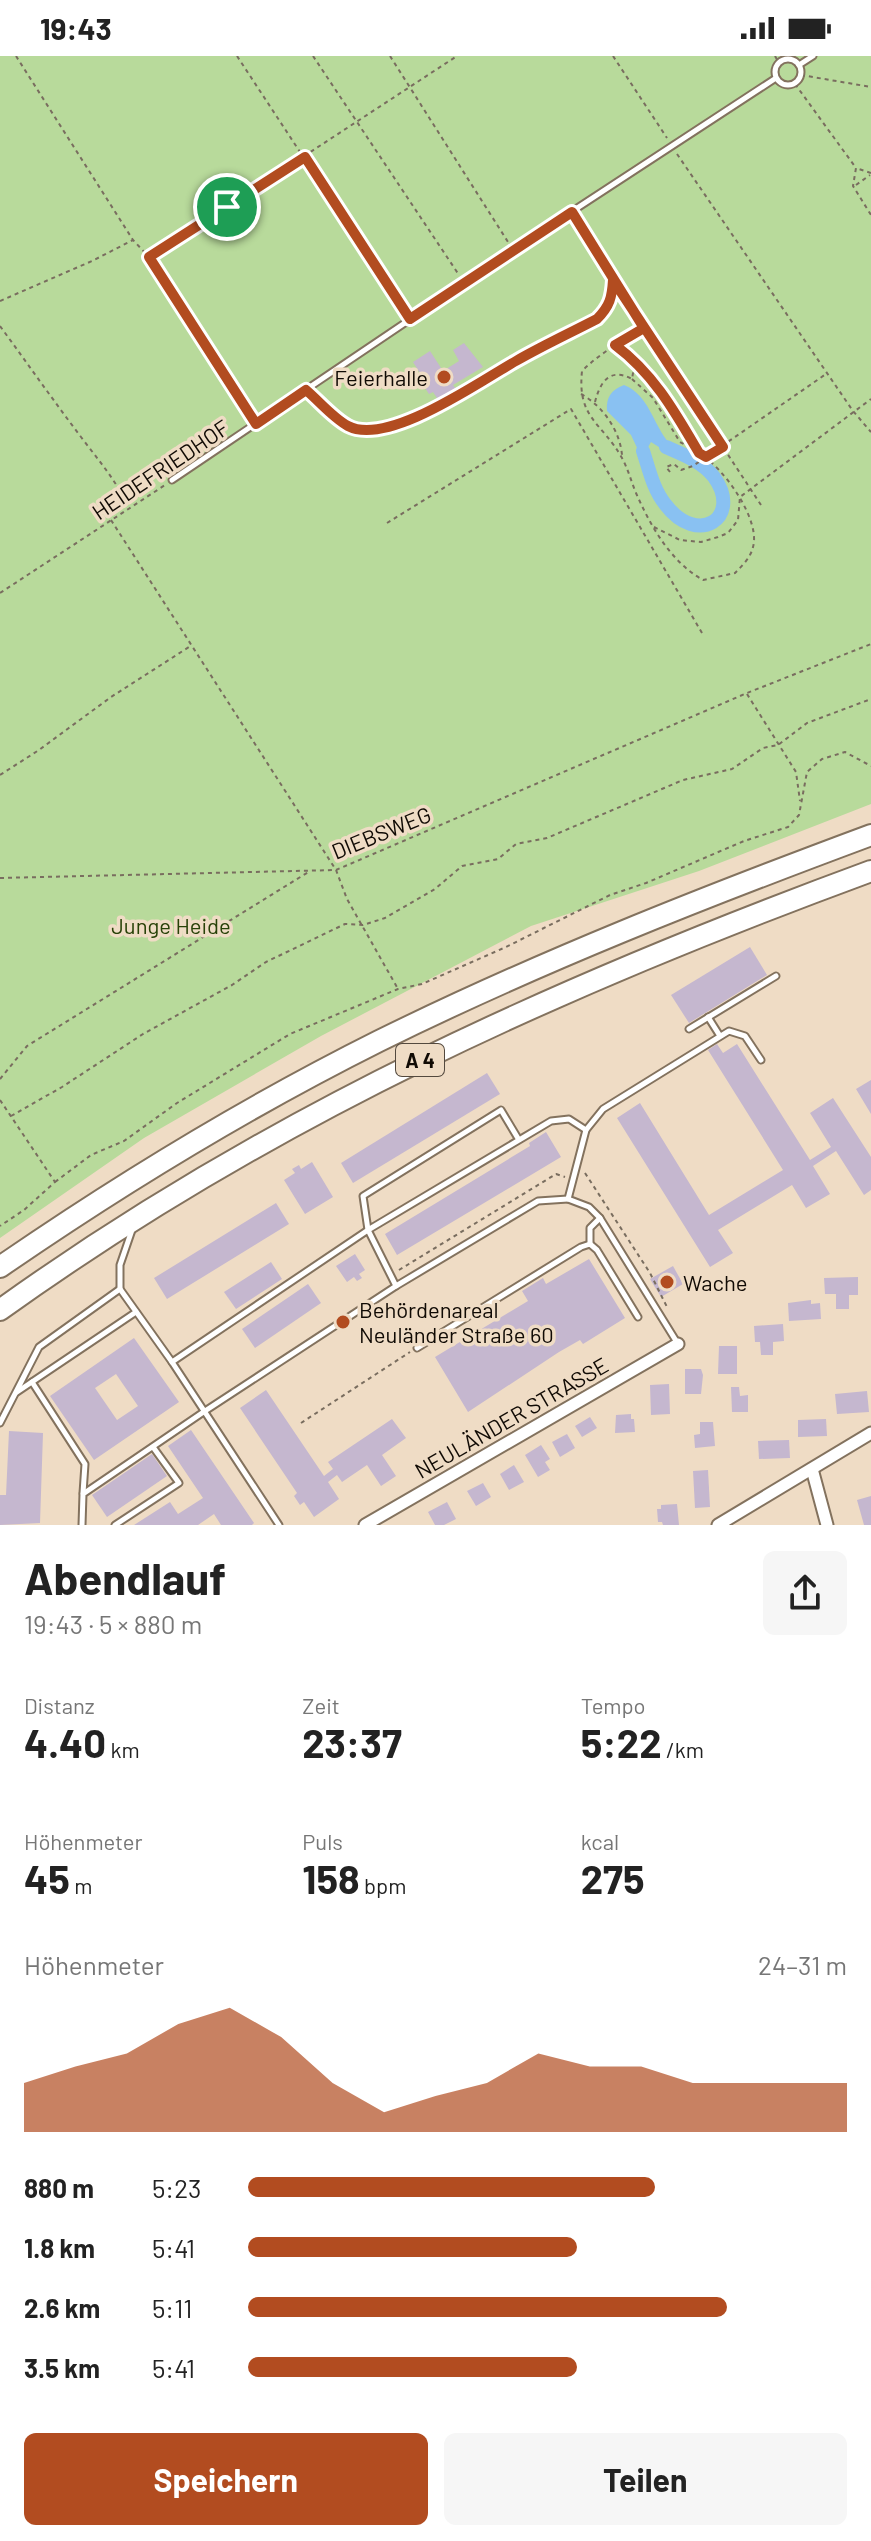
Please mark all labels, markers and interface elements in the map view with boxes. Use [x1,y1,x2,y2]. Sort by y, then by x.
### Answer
text: 19:43 [40,10,112,46]
pin [193,173,261,241]
icon: arrive [205,185,249,229]
place label: Feierhalle [334,364,428,390]
marker: Feierhalle [435,368,453,386]
street label: HEIDEFRIEDHOF [87,413,234,524]
street label: DIEBSWEG [328,800,434,864]
park label: Junge Heide [111,912,231,938]
road number: A 4 [396,1044,444,1076]
place label: Wache [683,1269,747,1295]
marker: Wache [658,1273,676,1291]
place label: Behördenareal Neuländer Straße 60 [359,1296,554,1347]
marker: Behördenareal Neuländer Straße 60 [334,1313,352,1331]
street label: NEULÄNDER STRASSE [410,1351,612,1483]
text: Abendlauf [24,1551,226,1604]
button: share [763,1551,847,1635]
text: 19:43 · 5 × 880 m [24,1608,202,1639]
text: Distanz [24,1692,95,1718]
text: Zeit [302,1692,340,1718]
text: Tempo [581,1692,646,1718]
text: 4.40 [24,1718,106,1766]
text: 23:37 [302,1718,402,1766]
text: 5:22 [581,1718,662,1766]
text: km [106,1736,140,1762]
text: /km [662,1736,704,1762]
text: Höhenmeter [24,1828,143,1854]
text: Puls [302,1828,343,1854]
text: kcal [581,1828,619,1854]
text: 45 [24,1854,70,1902]
text: 158 [302,1854,360,1902]
text: 275 [581,1854,644,1902]
text: m [70,1872,92,1898]
text: bpm [360,1872,406,1898]
text: Höhenmeter [24,1949,164,1980]
text: 24–31 m [758,1949,847,1980]
text: 880 m [24,2172,94,2203]
text: 5:23 [152,2172,201,2203]
text: 1.8 km [24,2232,95,2263]
text: 5:41 [152,2232,195,2263]
text: 2.6 km [24,2292,100,2323]
text: 5:11 [152,2292,192,2323]
text: 3.5 km [24,2352,100,2383]
text: 5:41 [152,2352,195,2383]
button: Speichern [24,2433,428,2525]
button: Teilen [444,2433,847,2525]

